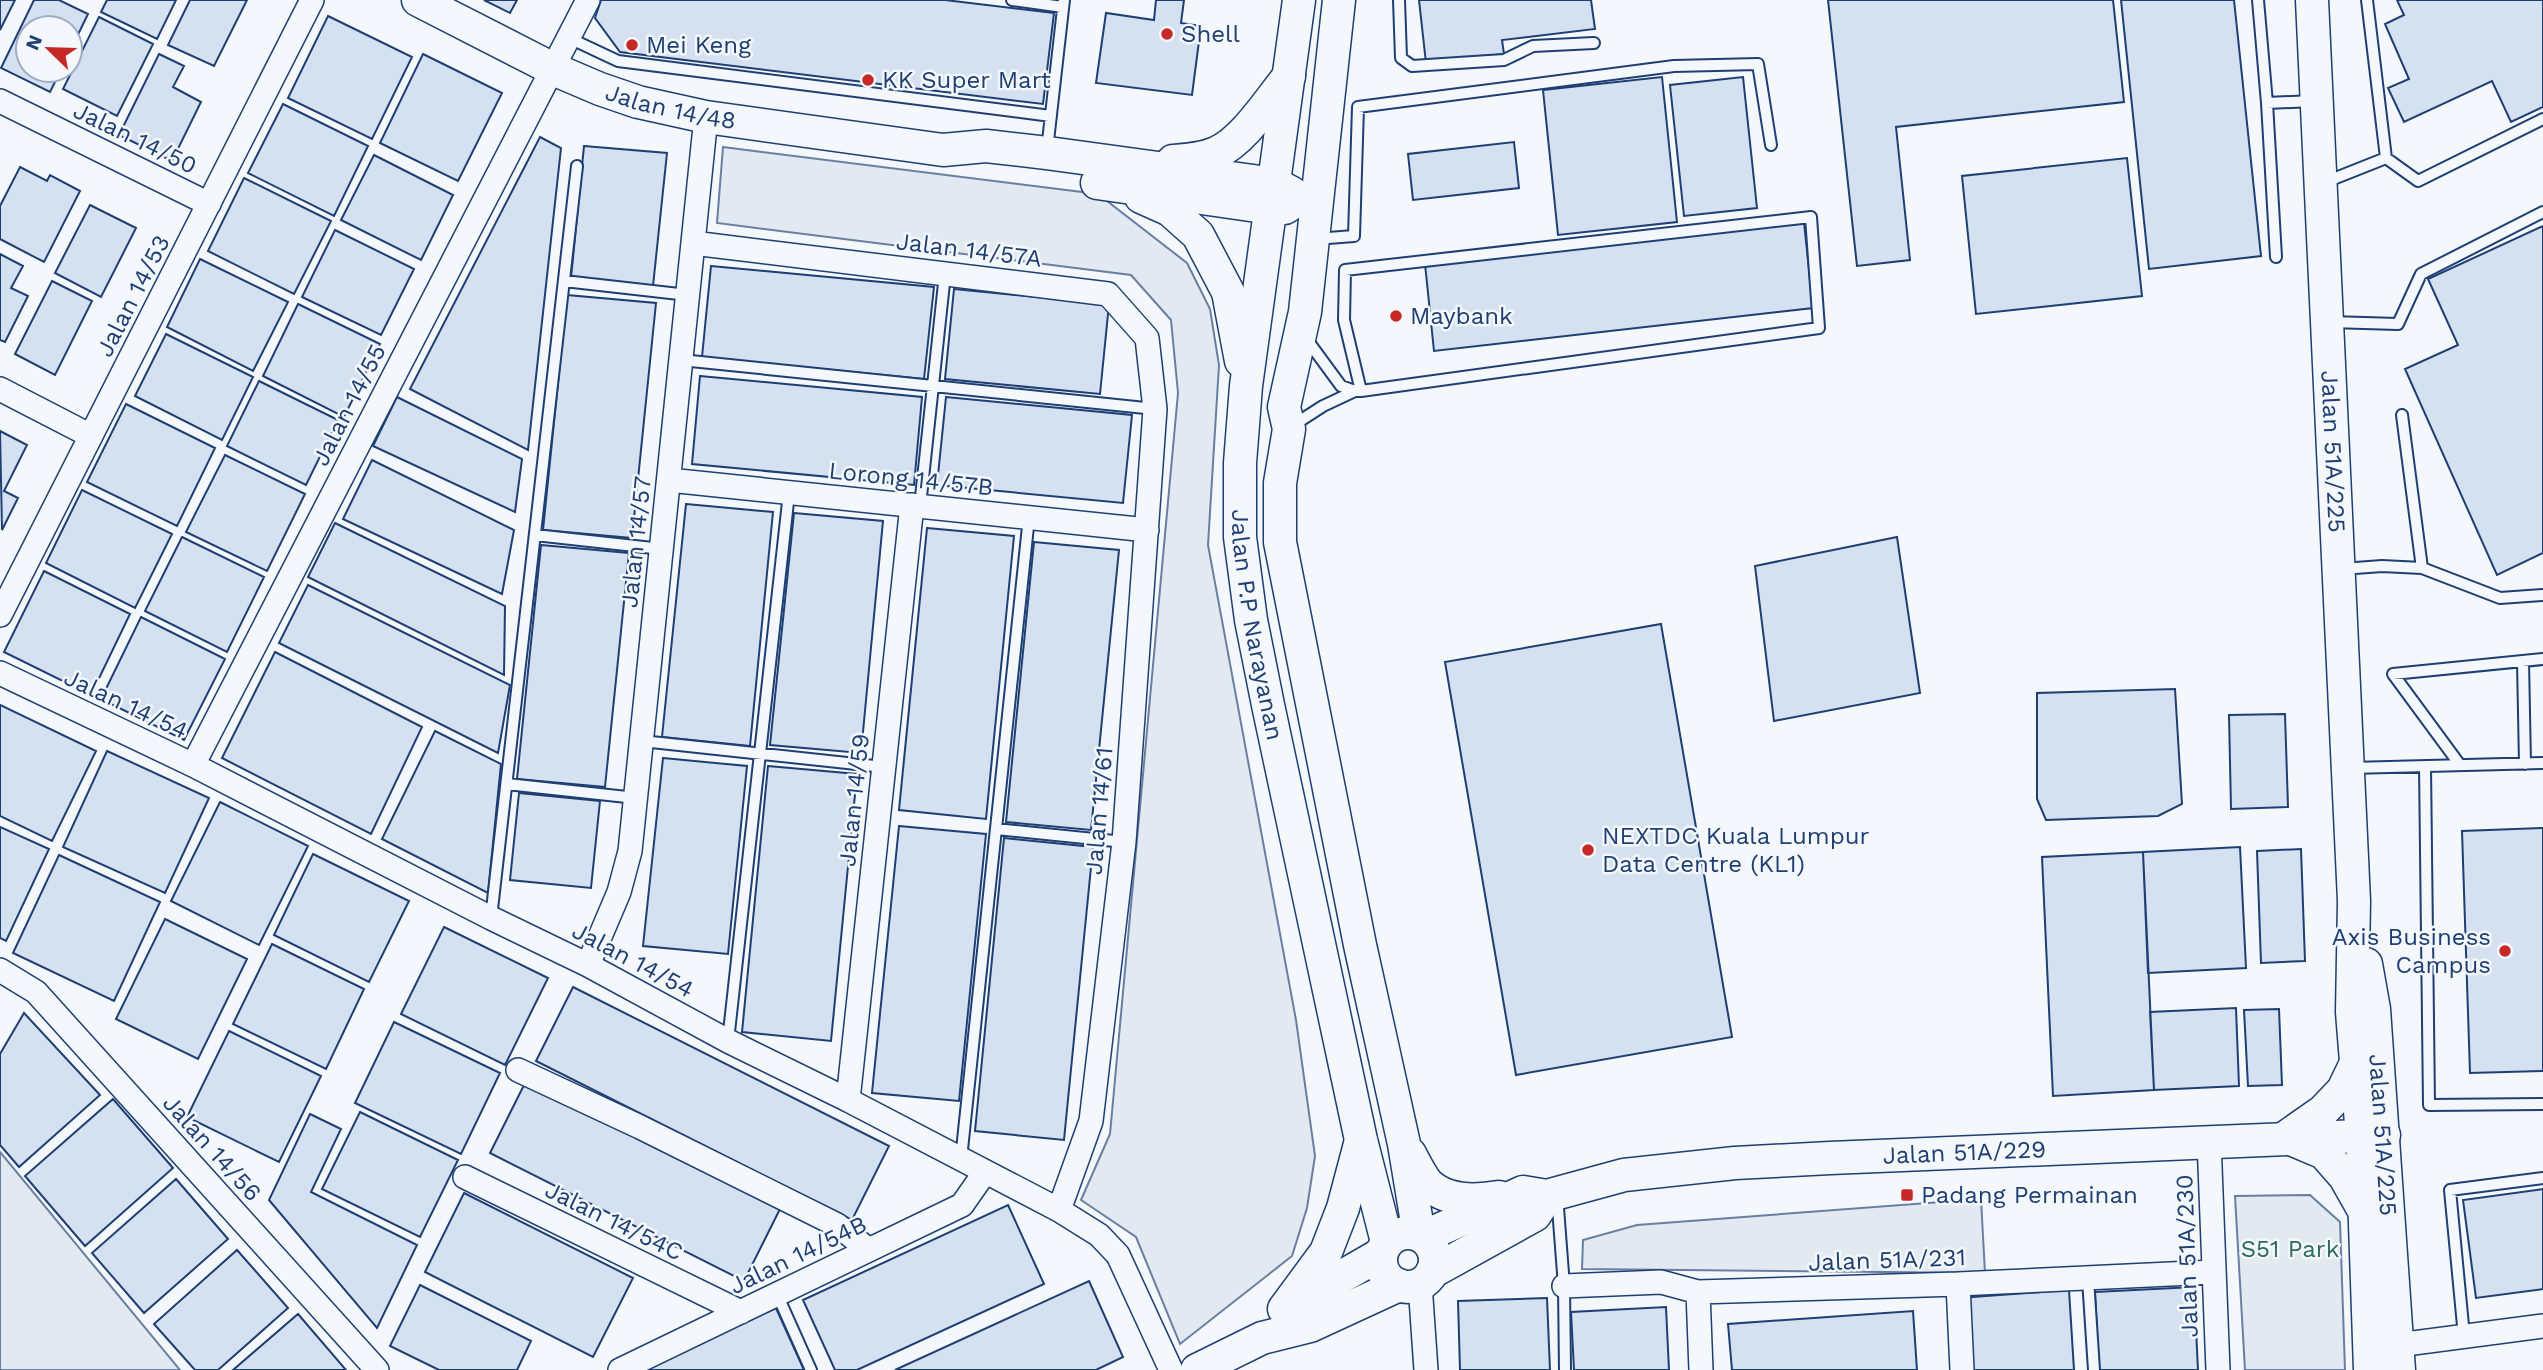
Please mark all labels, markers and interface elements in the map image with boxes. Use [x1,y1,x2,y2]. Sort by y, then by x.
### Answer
north arrow [14,14,84,84]
place label: Shell [1181,20,1240,48]
marker: Shell [1159,26,1175,42]
place label: Mei Keng [646,31,751,59]
text: N [20,32,47,54]
marker: Mei Keng [624,37,640,53]
place label: KK Super Mart [882,66,1051,94]
marker: KK Super Mart [860,72,876,88]
street label: Jalan 14/48 [602,78,738,135]
street label: Jalan 14/50 [69,96,201,180]
street label: Jalan 14/57A [894,227,1044,273]
street label: Jalan 14/53 [90,231,176,361]
place label: Maybank [1410,302,1513,330]
marker: Maybank [1388,308,1404,324]
street label: Jalan 14/55 [306,340,392,470]
street label: Jalan 51A/225 [2315,370,2351,533]
street label: Lorong 14/57B [827,456,995,502]
street label: Jalan 14/57 [615,475,657,609]
street label: Jalan P.P Narayanan [1226,509,1289,743]
street label: Jalan 14/54 [60,663,192,745]
street label: Jalan 14/59 [833,732,875,868]
street label: Jalan 14/61 [1079,746,1119,876]
place label: NEXTDC Kuala Lumpur Data Centre (KL1) [1602,822,1870,878]
marker: NEXTDC Kuala Lumpur Data Centre (KL1) [1580,842,1596,858]
street label: Jalan 14/54 [568,916,698,1004]
place label: Axis Business Campus [2332,923,2491,979]
marker: Axis Business Campus [2497,943,2513,959]
street label: Jalan 51A/225 [2363,1053,2402,1217]
street label: Jalan 14/56 [157,1089,267,1207]
street label: Jalan 51A/229 [1882,1135,2046,1170]
street label: Jalan 51A/230 [2170,1174,2204,1338]
street label: Jalan 14/54C [541,1176,687,1266]
place label: Padang Permainan [1921,1181,2138,1209]
marker: Padang Permainan [1899,1187,1915,1203]
street label: Jalan 14/54B [725,1210,871,1300]
park label: S51 Park [2241,1235,2340,1263]
street label: Jalan 51A/231 [1808,1243,1966,1277]

